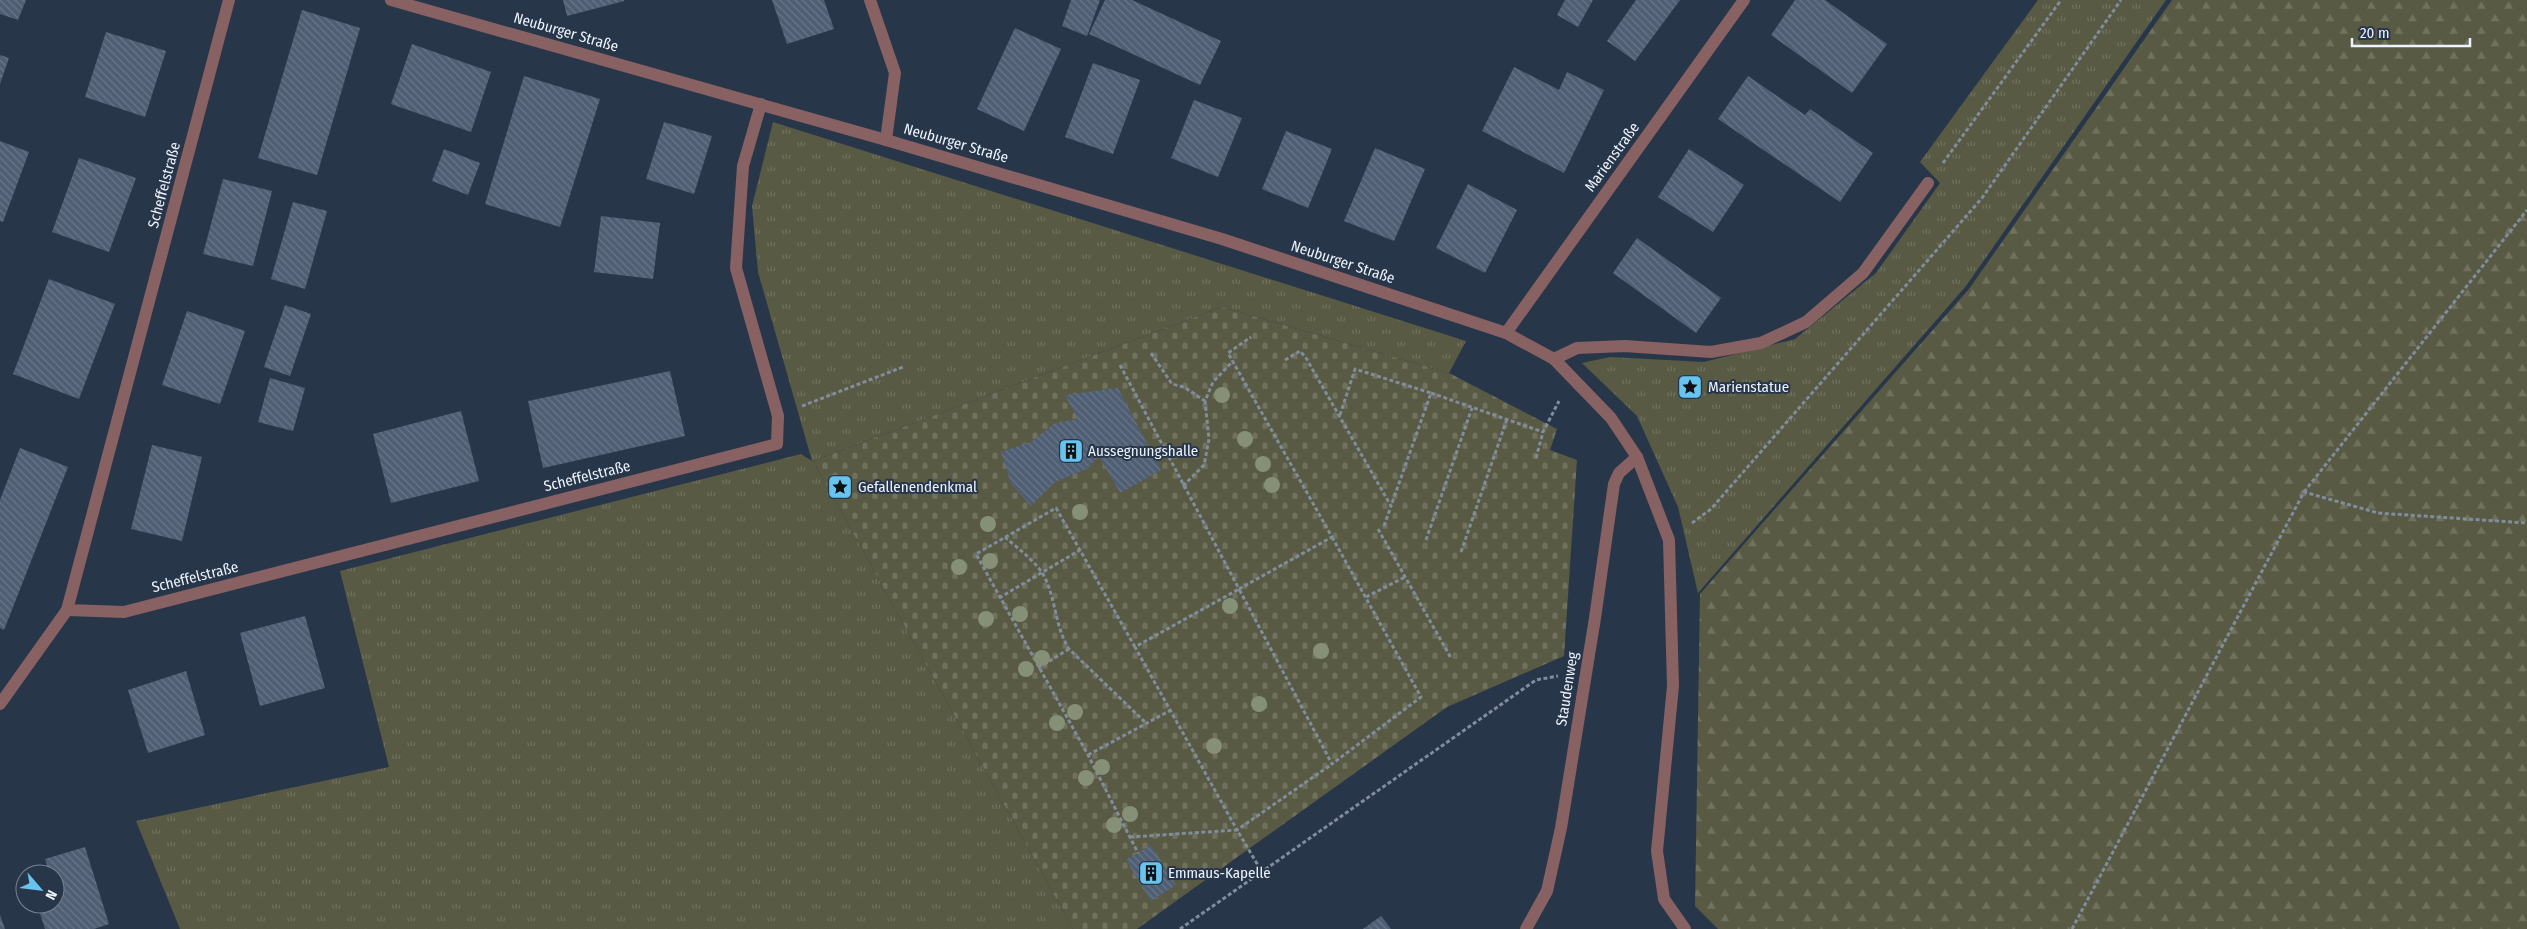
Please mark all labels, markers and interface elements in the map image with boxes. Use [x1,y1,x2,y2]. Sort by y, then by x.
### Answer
street label: Neuburger Straße [512,8,620,56]
scale bar [2352,15,2470,47]
text: 20 m [2360,24,2390,42]
street label: Neuburger Straße [902,119,1010,167]
street label: Marienstraße [1581,119,1643,195]
street label: Scheffelstraße [144,140,184,230]
street label: Neuburger Straße [1289,237,1397,287]
place icon: Marienstatue [1677,374,1703,400]
place label: Marienstatue [1708,378,1789,396]
building icon: Aussegnungshalle [1058,438,1084,464]
place label: Aussegnungshalle [1088,442,1198,460]
street label: Scheffelstraße [542,457,632,495]
place icon: Gefallenendenkmal [827,474,853,500]
place label: Gefallenendenkmal [858,478,977,496]
street label: Scheffelstraße [150,558,240,596]
street label: Staudenweg [1552,651,1582,727]
building icon: Emmaus-Kapelle [1138,860,1164,886]
north arrow [15,864,65,914]
place label: Emmaus-Kapelle [1168,864,1271,882]
text: N [42,887,61,903]

